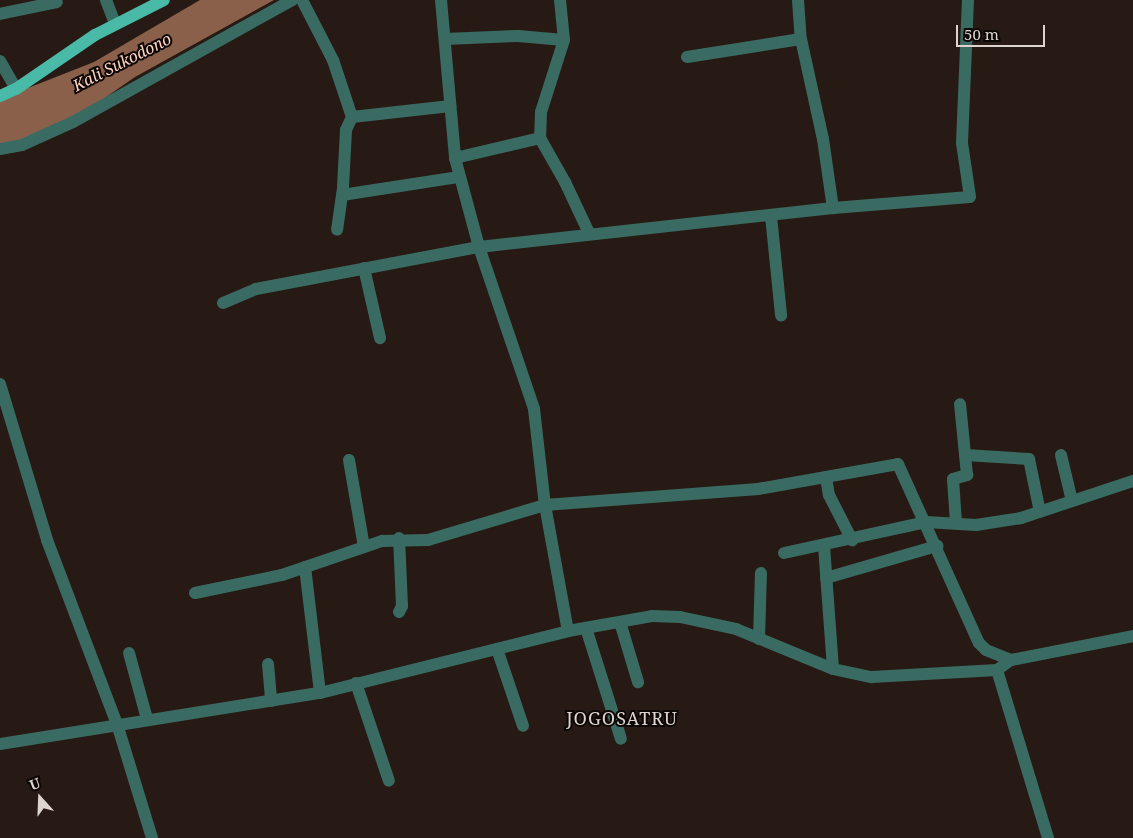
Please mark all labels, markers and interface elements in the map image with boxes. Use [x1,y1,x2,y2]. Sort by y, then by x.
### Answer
scale bar [958,15,1047,47]
text: 50 m [964,24,999,44]
water label: Kali Sukodono [70,29,174,95]
district label: JOGOSATRU [565,707,679,729]
north arrow [15,773,65,823]
text: U [27,773,43,794]

